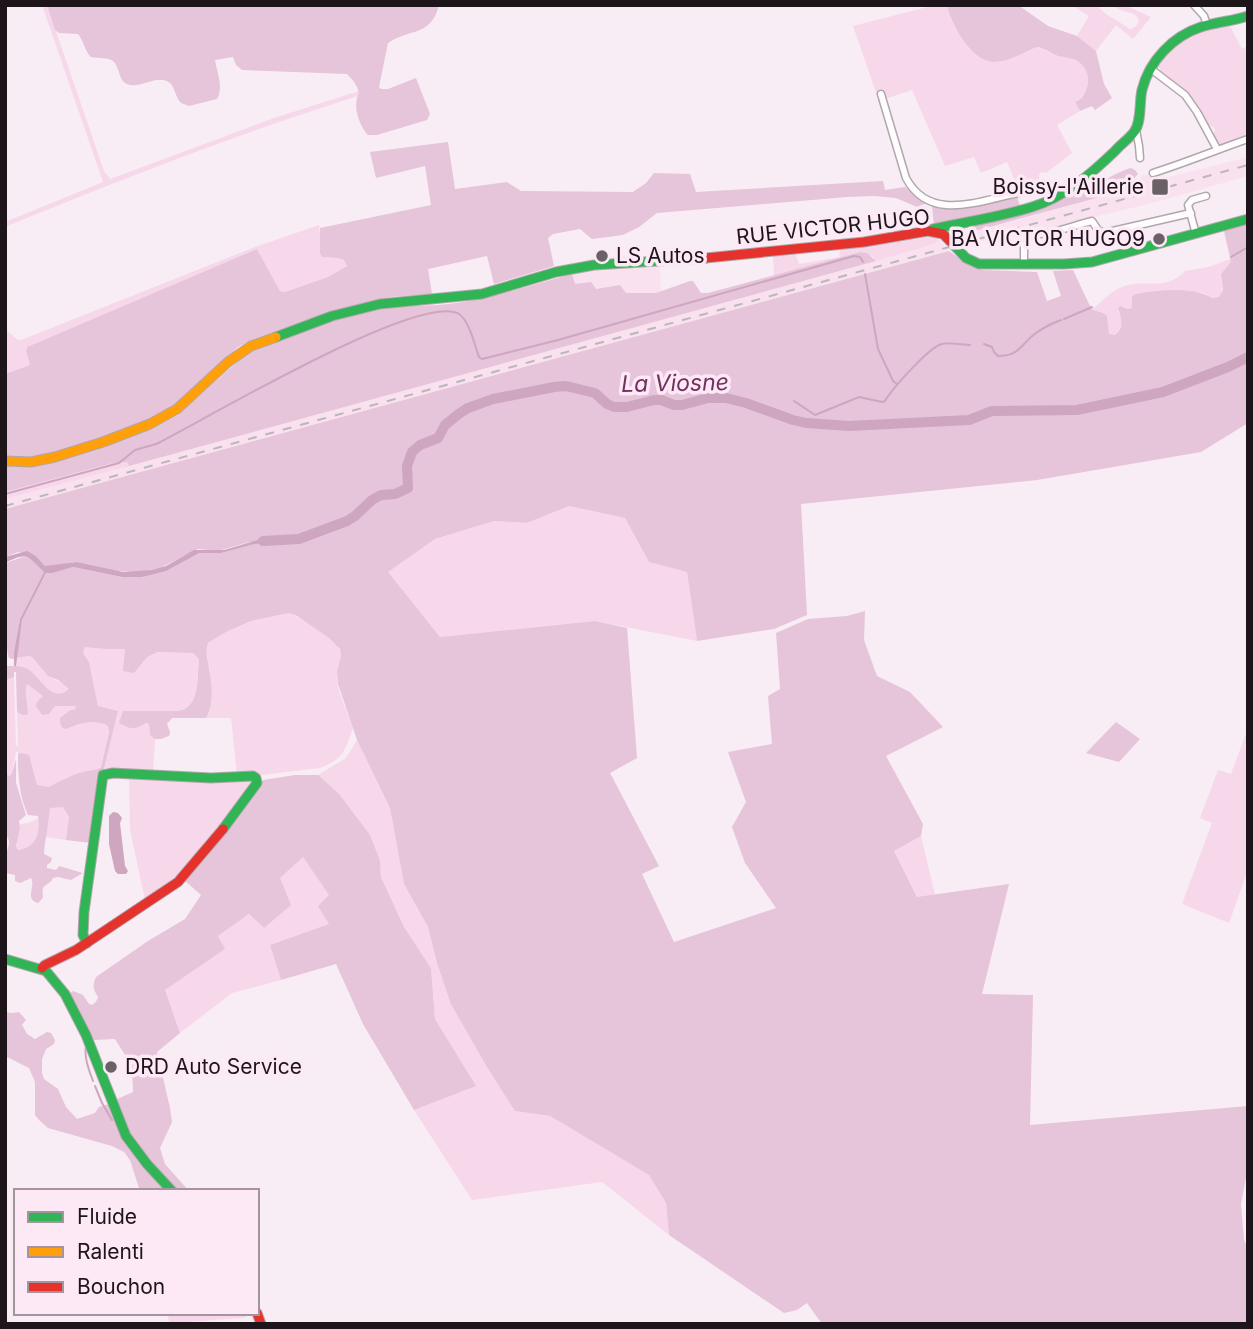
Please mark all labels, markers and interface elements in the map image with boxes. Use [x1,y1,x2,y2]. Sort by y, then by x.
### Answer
place label: Boissy-l'Aillerie [992,174,1144,199]
marker: Boissy-l'Aillerie [1150,177,1170,197]
street label: RUE VICTOR HUGO [735,204,931,249]
place label: BA VICTOR HUGO9 [951,226,1145,251]
marker: BA VICTOR HUGO9 [1151,231,1167,247]
place label: LS Autos [616,243,705,268]
marker: LS Autos [594,248,610,264]
water label: La Viosne [621,368,729,398]
place label: DRD Auto Service [125,1054,302,1079]
marker: DRD Auto Service [103,1059,119,1075]
legend [14,1189,259,1315]
text: Fluide [77,1204,137,1229]
text: Ralenti [77,1239,144,1264]
text: Bouchon [77,1274,165,1299]

